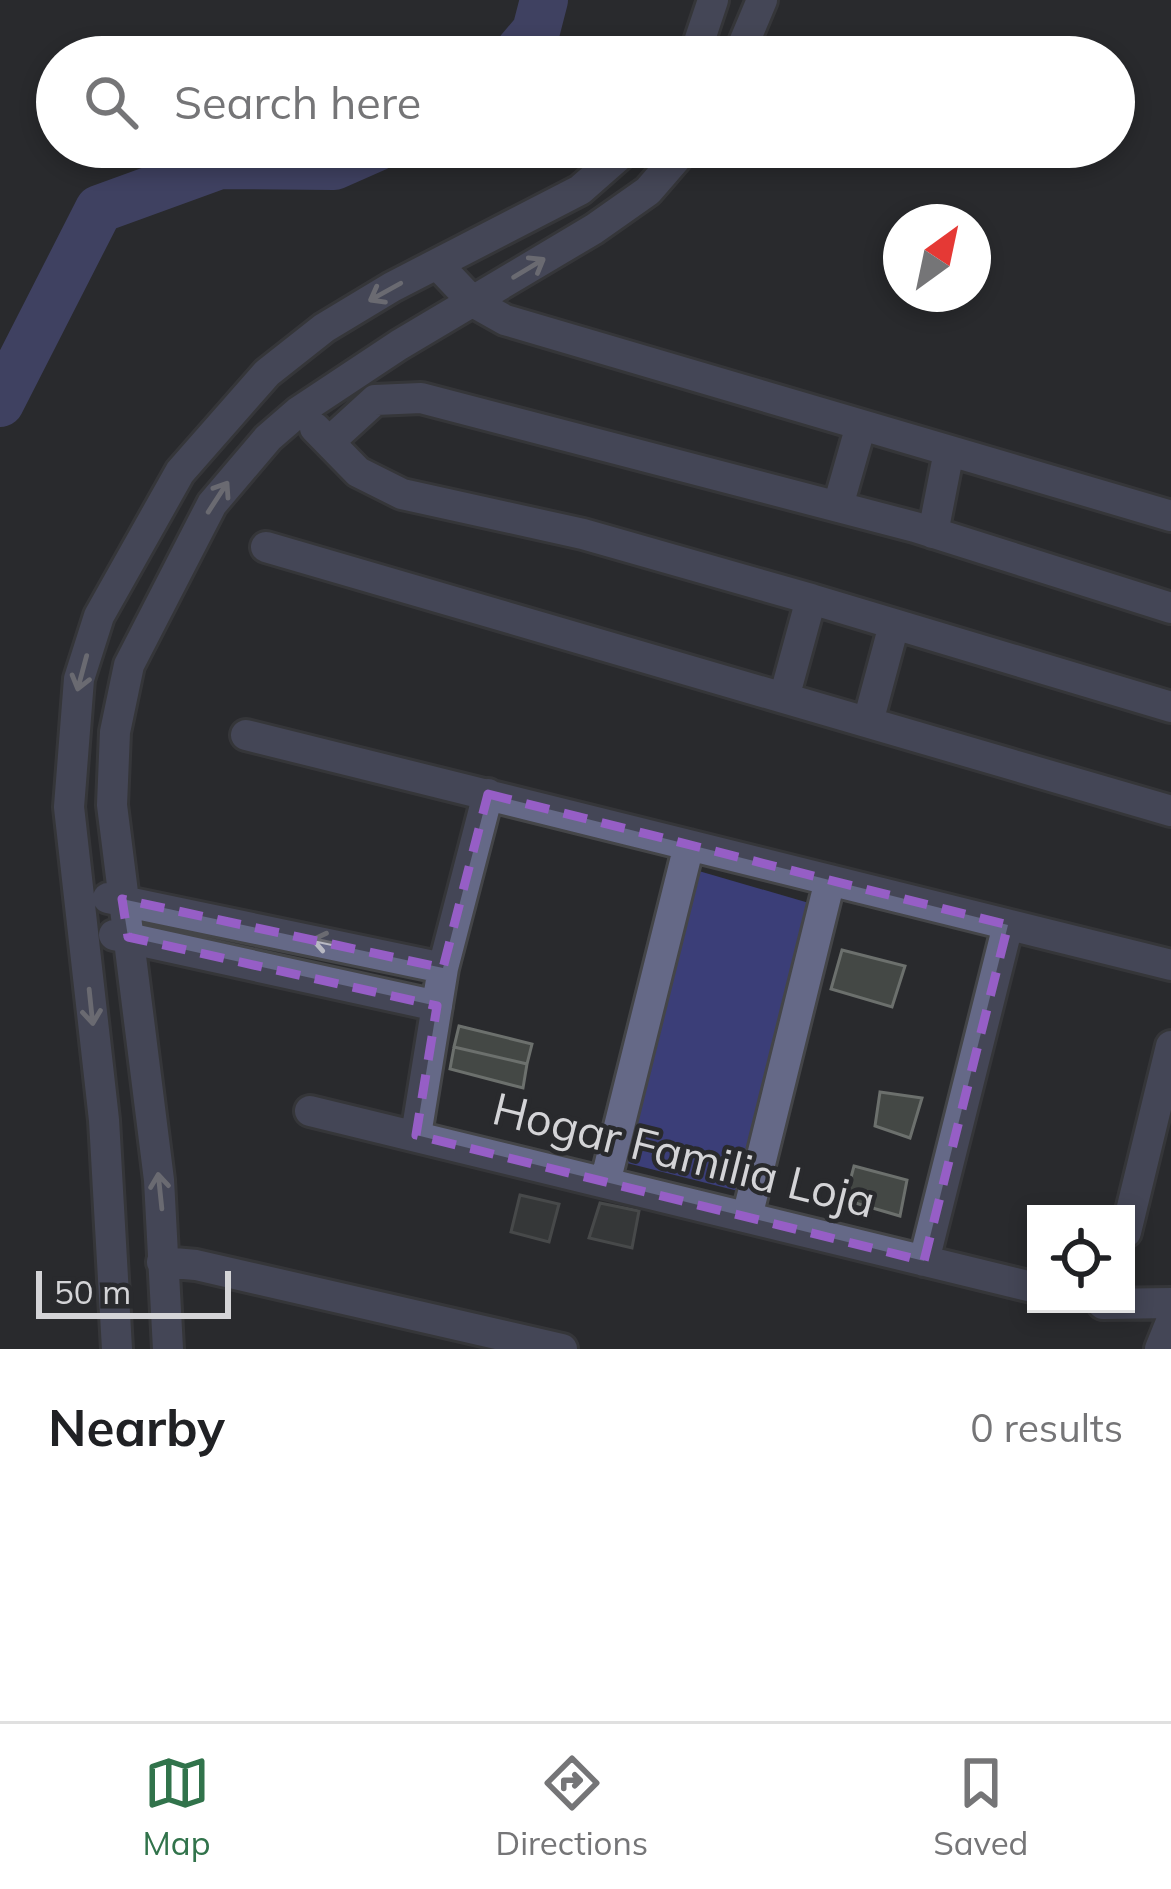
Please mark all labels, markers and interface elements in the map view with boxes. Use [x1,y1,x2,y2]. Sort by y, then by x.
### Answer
search box [36,36,1135,168]
icon: search [78,69,144,135]
text: Search here [174,74,421,130]
north arrow [883,204,991,312]
one-way arrow [511,256,546,280]
one-way arrow [369,281,404,304]
one-way arrow [205,481,230,515]
one-way arrow [70,653,92,691]
one-way arrow [310,931,348,954]
one-way arrow [80,987,103,1026]
street label: Hogar Familia Loja [487,1079,881,1229]
one-way arrow [148,1172,170,1211]
map controls [1027,1205,1135,1313]
button: locate [1027,1205,1135,1313]
scale bar [36,1265,231,1318]
text: 50 m [54,1271,131,1312]
text: Nearby [48,1395,225,1459]
text: 0 results [970,1403,1123,1452]
tab: Map [143,1750,210,1863]
tab: Directions [496,1750,648,1863]
tab: Saved [933,1750,1028,1863]

